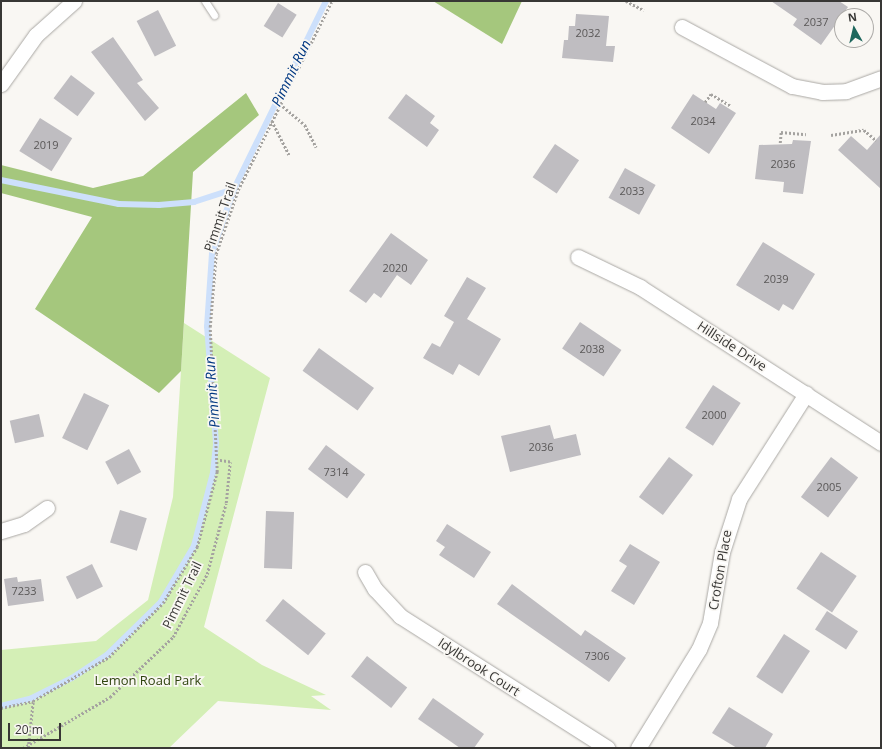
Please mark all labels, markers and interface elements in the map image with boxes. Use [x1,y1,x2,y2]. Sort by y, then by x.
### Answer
north arrow [834,8,874,48]
text: N [847,9,858,25]
house number: 2037 [803,15,829,29]
house number: 2032 [575,26,601,40]
water label: Pimmit Run [268,37,314,109]
house number: 2034 [690,114,716,128]
house number: 2019 [33,138,59,152]
house number: 2036 [770,157,796,171]
street label: Pimmit Trail [201,180,239,254]
house number: 2033 [619,184,645,198]
house number: 2020 [382,261,408,275]
house number: 2039 [763,272,789,286]
street label: Hillside Drive [694,318,770,374]
house number: 2038 [579,342,605,356]
water label: Pimmit Run [201,356,223,428]
house number: 2000 [701,408,727,422]
house number: 2036 [528,440,554,454]
house number: 7314 [323,465,349,479]
house number: 2005 [816,480,842,494]
street label: Crofton Place [705,529,735,611]
street label: Pimmit Trail [159,559,205,631]
house number: 7233 [11,584,37,598]
street label: Idylbrook Court [435,635,523,699]
house number: 7306 [584,649,610,663]
park label: Lemon Road Park [95,672,201,688]
scale bar [10,715,63,741]
text: 20 m [15,721,43,738]

